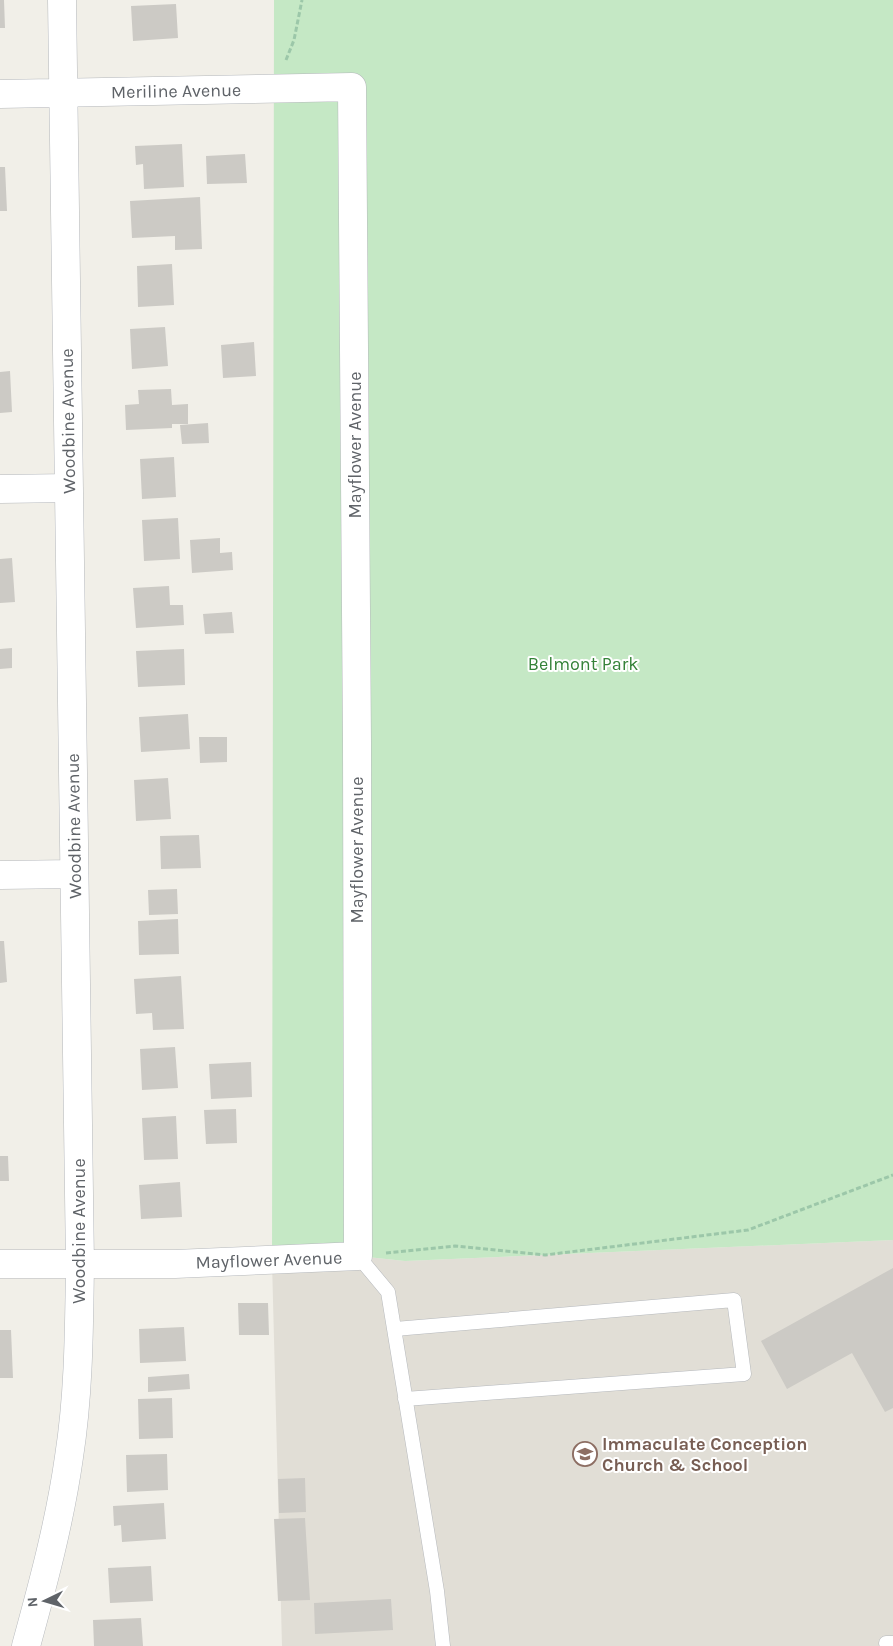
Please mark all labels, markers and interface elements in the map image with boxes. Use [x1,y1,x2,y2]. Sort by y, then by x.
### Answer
street label: Meriline Avenue [111,79,241,103]
street label: Woodbine Avenue [56,348,80,494]
street label: Mayflower Avenue [344,372,366,518]
park label: Belmont Park [528,653,638,675]
street label: Woodbine Avenue [62,753,86,899]
street label: Mayflower Avenue [346,777,368,923]
street label: Woodbine Avenue [68,1158,90,1304]
street label: Mayflower Avenue [195,1246,343,1274]
place label: Immaculate Conception Church & School [602,1433,807,1476]
school or university icon: Immaculate Conception Church & School [572,1441,598,1467]
north arrow [20,1576,70,1626]
text: N [24,1596,41,1608]

